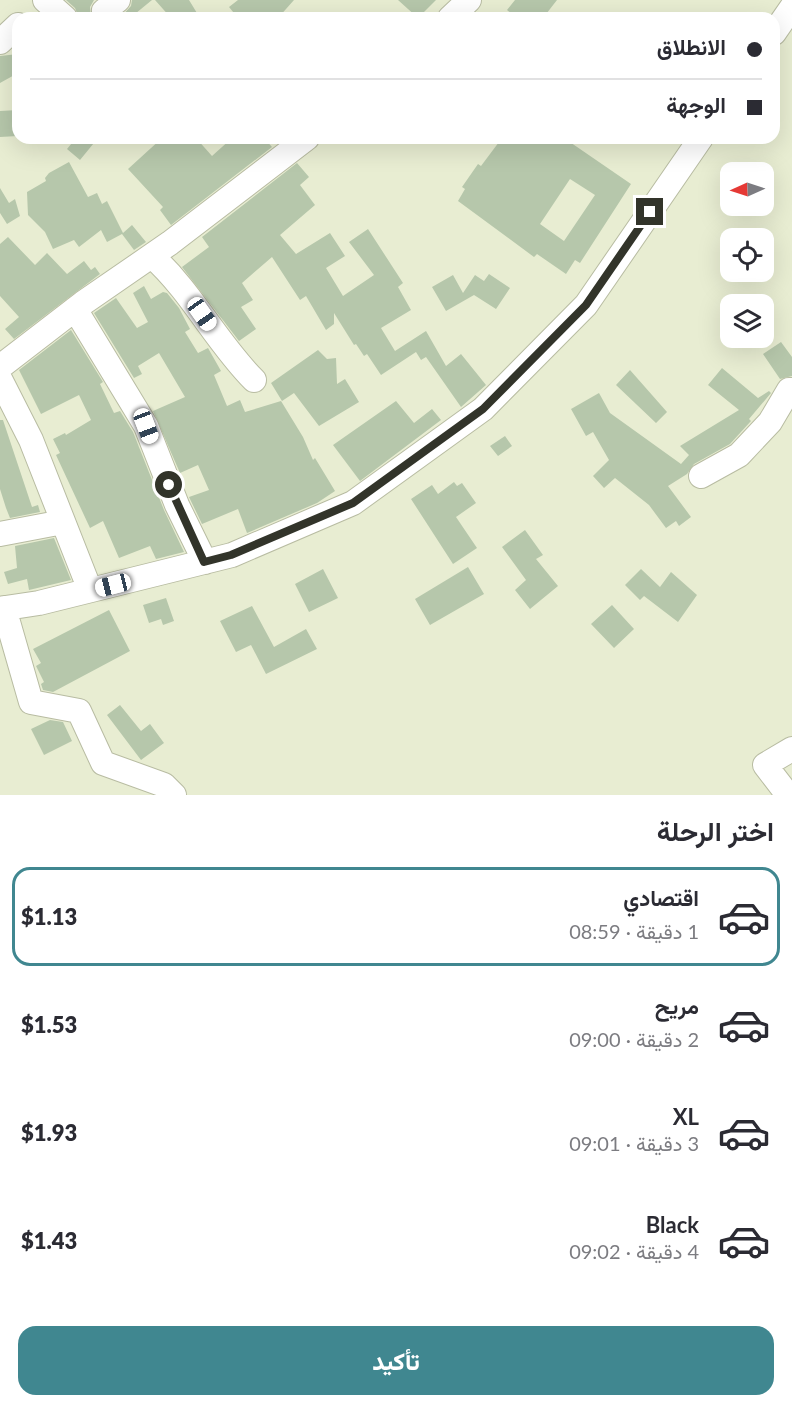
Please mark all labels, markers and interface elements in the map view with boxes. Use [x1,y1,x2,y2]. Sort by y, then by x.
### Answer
text: الانطلاق [657,33,726,60]
text: الوجهة [666,91,726,118]
north arrow [720,162,774,216]
map controls [720,162,774,348]
route end [636,198,663,225]
button: locate [720,228,774,282]
car [184,294,220,334]
button: layers [720,294,774,348]
car [131,406,161,446]
route start [155,471,182,498]
car [93,572,133,598]
text: اختر الرحلة [657,814,774,847]
text: اقتصادي [623,884,699,911]
icon: car [717,890,771,944]
text: $1.13 [21,903,77,930]
text: 1 دقيقة · 08:59 [569,919,699,943]
text: مريح [655,992,699,1019]
icon: car [717,998,771,1052]
text: $1.53 [21,1011,77,1038]
text: 2 دقيقة · 09:00 [569,1027,699,1051]
text: XL [673,1103,699,1130]
icon: car [717,1106,771,1160]
text: $1.93 [21,1119,77,1146]
text: 3 دقيقة · 09:01 [569,1131,699,1155]
text: Black [646,1211,699,1238]
icon: car [717,1214,771,1268]
text: $1.43 [21,1227,77,1254]
text: 4 دقيقة · 09:02 [569,1239,699,1263]
button: تأكيد [18,1326,774,1395]

